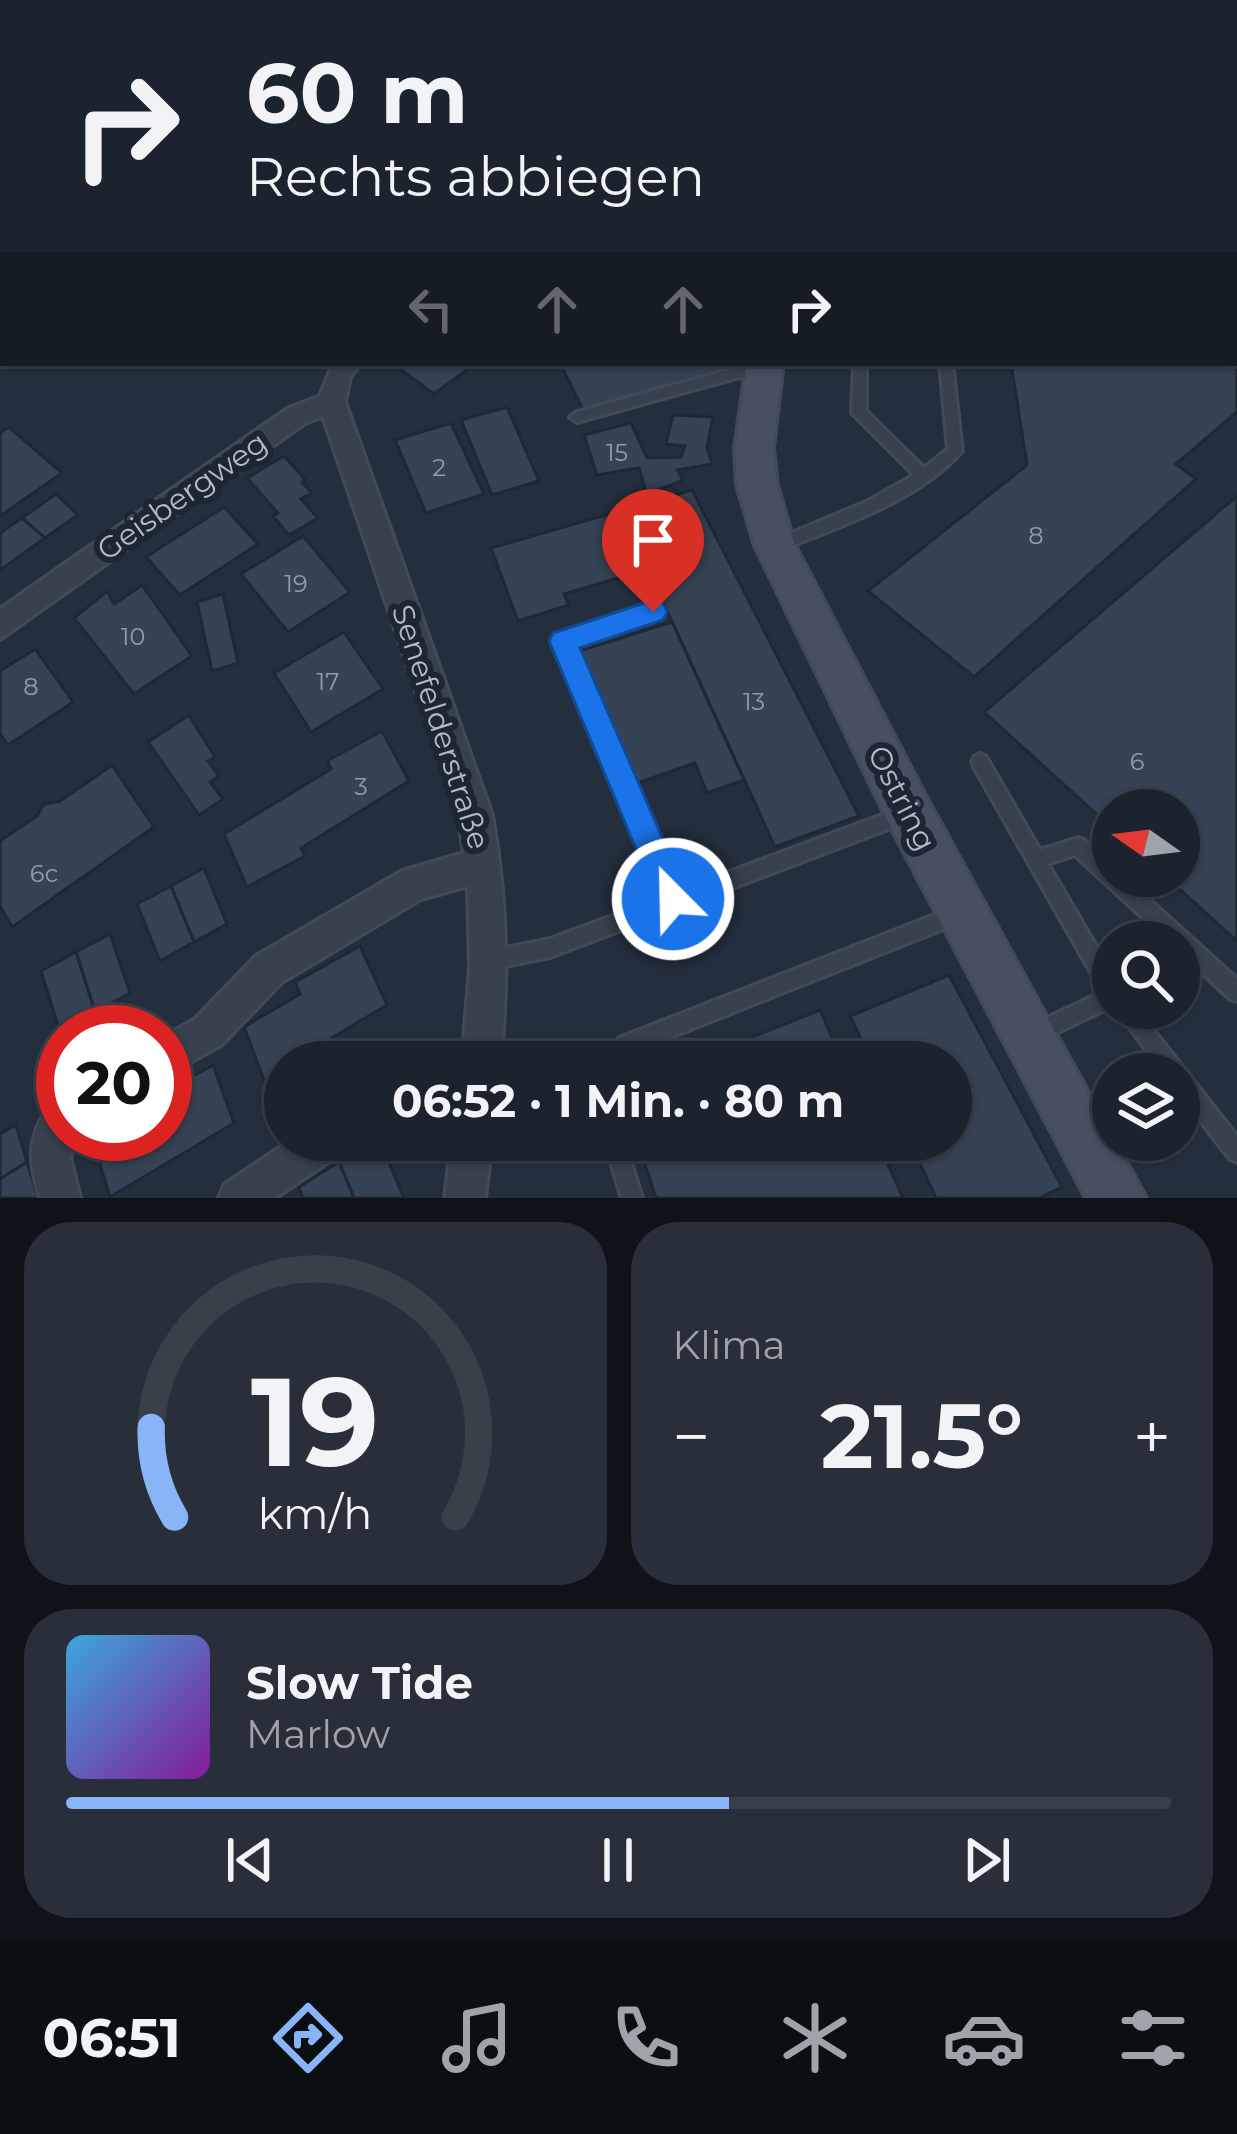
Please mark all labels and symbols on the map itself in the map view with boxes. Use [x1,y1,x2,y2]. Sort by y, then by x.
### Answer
street label: Geisbergweg [90,424,274,568]
house number: 15 [606,438,628,467]
house number: 2 [432,453,446,482]
pin [602,489,704,612]
house number: 8 [1028,521,1044,550]
house number: 19 [284,569,308,598]
street label: Senefelderstraße [384,600,498,854]
house number: 10 [121,622,145,651]
house number: 17 [317,667,339,696]
house number: 8 [23,672,39,701]
house number: 13 [743,687,765,716]
street label: Ostring [860,739,944,857]
house number: 6 [1130,747,1144,776]
house number: 3 [354,772,368,801]
north arrow [1092,789,1200,897]
position arrow [610,836,736,962]
house number: 6c [30,859,58,888]
speed limit sign: 20 [36,1005,192,1161]

